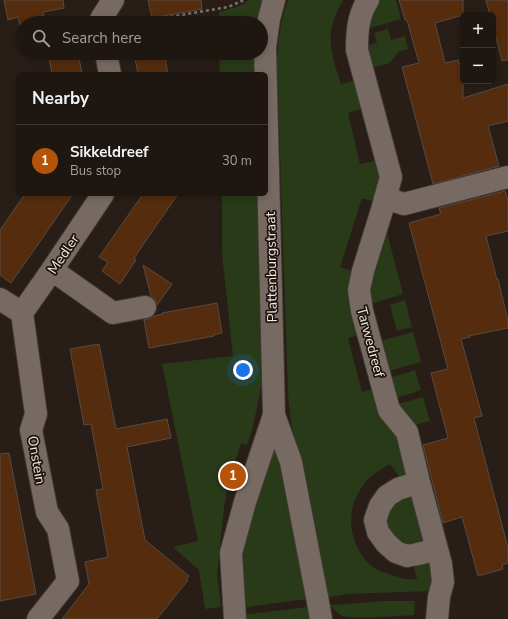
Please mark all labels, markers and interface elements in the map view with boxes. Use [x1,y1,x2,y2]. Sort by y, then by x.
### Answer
map controls [460,12,496,84]
button: + [460,12,496,48]
search box [16,16,268,60]
icon: search [30,27,52,49]
text: Search here [62,28,142,48]
button: − [460,48,496,84]
text: Nearby [32,87,89,110]
text: Sikkeldreef [70,142,149,162]
text: 1 [41,152,49,170]
text: 30 m [222,152,252,170]
text: Bus stop [70,162,121,180]
street label: Plattenburgstraat [261,211,282,323]
street label: Medler [43,231,84,278]
street label: Tarwedreef [352,305,389,380]
your location [233,360,253,380]
street label: Onstein [23,434,50,486]
pin: 1 [220,461,246,491]

